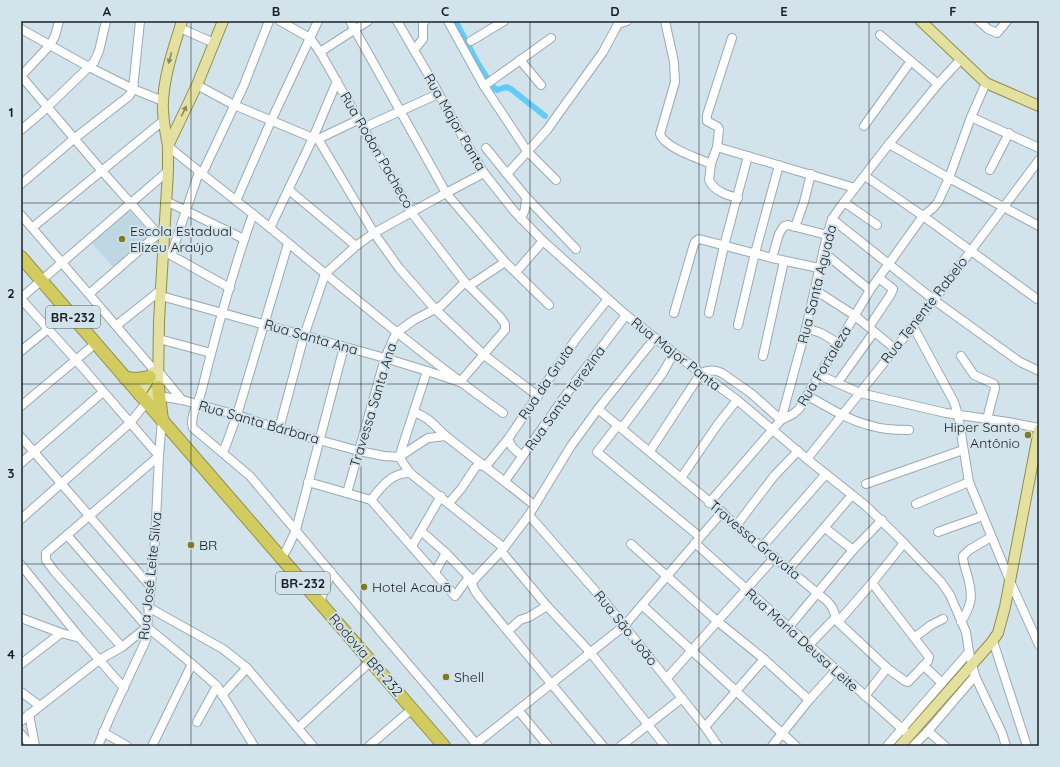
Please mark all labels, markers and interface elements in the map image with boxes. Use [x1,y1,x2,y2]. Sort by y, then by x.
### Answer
text: A [103,3,112,19]
text: B [272,3,280,19]
text: C [441,3,449,19]
text: D [610,3,620,19]
text: E [780,3,788,19]
text: F [949,3,957,19]
one-way arrow [167,52,173,64]
street label: Rua Major Panta [420,70,490,174]
street label: Rua Rodon Pacheco [336,88,418,212]
text: 1 [8,104,14,120]
one-way arrow [181,105,188,117]
place label: Escola Estadual Elizeu Araújo [130,222,232,256]
street label: Rua Santa Aguada [793,223,841,345]
marker: Escola Estadual Elizeu Araújo [117,234,127,244]
street label: Rua Tenente Rabelo [877,253,971,367]
text: 2 [7,285,15,301]
road number: BR-232 [46,306,100,328]
street label: Rua Major Panta [627,313,725,395]
street label: Rua Santa Ana [262,315,360,359]
street label: Rua Fortaleza [793,323,855,409]
street label: Travessa Santa Ana [346,341,400,469]
street label: Rua da Gruta [514,341,578,423]
street label: Rua Santa Terezina [521,342,609,454]
street label: Rua Santa Bárbara [197,396,321,448]
place label: Hiper Santo Antônio [944,418,1020,452]
marker: Hiper Santo Antônio [1023,430,1033,440]
text: 3 [8,465,15,481]
street label: Travessa Gravata [705,496,805,584]
street label: Rua José Leite Silva [134,511,166,641]
place label: BR [199,536,218,554]
marker: BR [186,540,196,550]
road number: BR-232 [276,572,330,594]
place label: Hotel Acauã [372,578,451,596]
marker: Hotel Acauã [359,582,369,592]
street label: Rua Maria Deusa Leite [742,584,862,696]
street label: Rua São João [590,587,662,669]
street label: Rodovia BR-232 [325,610,407,700]
text: 4 [7,646,15,662]
place label: Shell [454,668,484,686]
marker: Shell [441,672,451,682]

